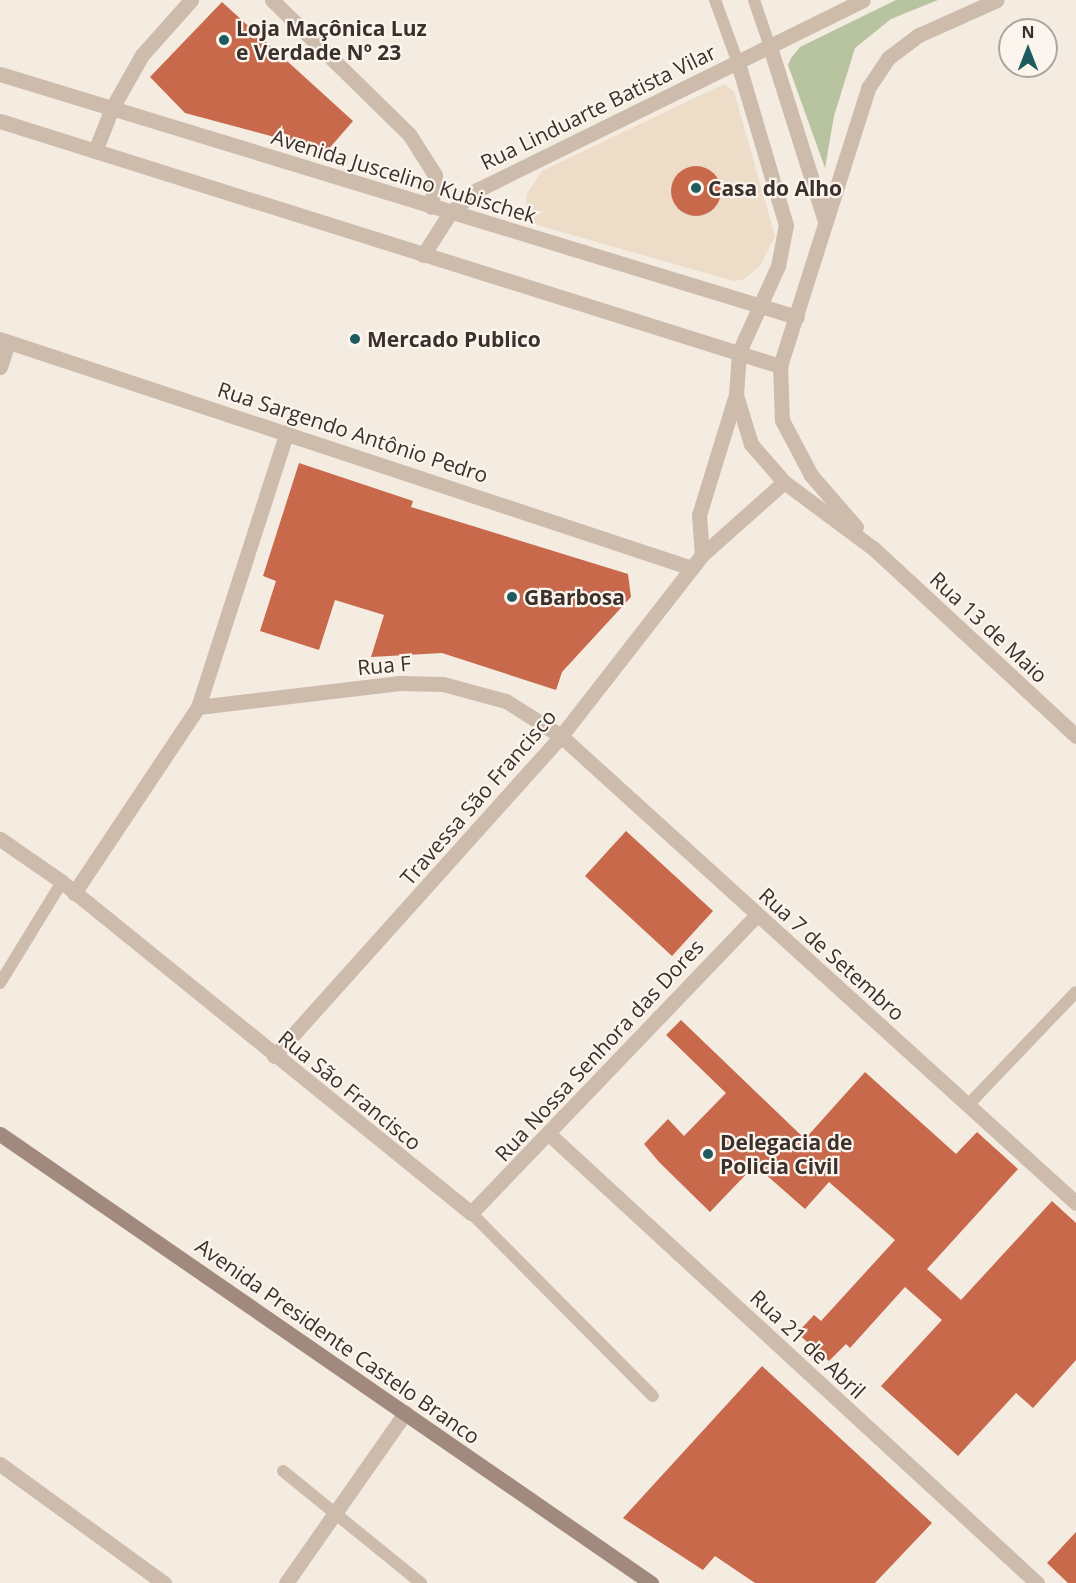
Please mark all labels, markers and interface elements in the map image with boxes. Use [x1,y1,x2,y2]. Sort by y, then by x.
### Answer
place label: Loja Maçônica Luz e Verdade Nº 23 [236,15,427,65]
north arrow [998,18,1058,78]
text: N [1021,21,1035,43]
marker: Loja Maçônica Luz e Verdade Nº 23 [217,33,231,47]
street label: Rua Linduarte Batista Vilar [476,39,720,175]
street label: Avenida Juscelino Kubischek [269,124,539,228]
place label: Casa do Alho [708,175,842,201]
marker: Casa do Alho [689,181,703,195]
place label: Mercado Publico [367,326,541,352]
marker: Mercado Publico [348,332,362,346]
street label: Rua Sargendo Antônio Pedro [215,376,491,488]
street label: Rua 13 de Maio [925,566,1053,688]
place label: GBarbosa [524,584,625,610]
marker: GBarbosa [505,590,519,604]
street label: Rua F [356,650,412,680]
street label: Travessa São Francisco [395,704,561,890]
street label: Rua 7 de Setembro [754,882,910,1026]
street label: Rua Nossa Senhora das Dores [489,934,709,1166]
street label: Rua São Francisco [274,1025,426,1155]
place label: Delegacia de Policia Civil [720,1129,852,1179]
marker: Delegacia de Policia Civil [701,1147,715,1161]
street label: Avenida Presidente Castelo Branco [191,1233,485,1449]
street label: Rua 21 de Abril [745,1284,871,1404]

